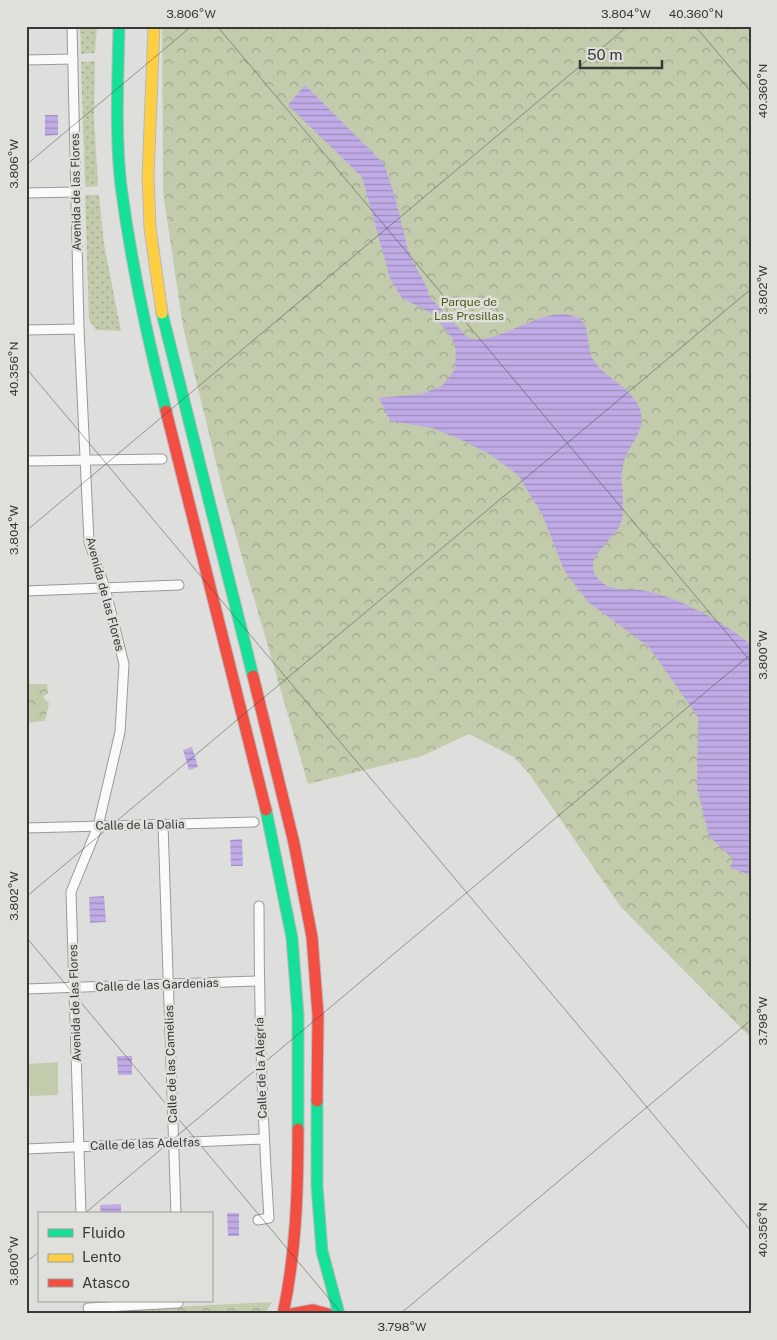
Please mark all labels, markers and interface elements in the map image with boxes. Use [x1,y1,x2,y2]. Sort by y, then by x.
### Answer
text: 3.806°W [166,7,216,21]
text: 3.804°W [601,7,651,21]
text: 40.360°N [669,7,723,21]
scale bar [580,38,662,70]
text: 50 m [587,46,622,63]
text: 40.360°N [756,64,770,118]
street label: Avenida de las Flores [68,133,84,251]
text: 3.806°W [7,139,21,189]
text: 3.802°W [756,265,770,315]
park label: Parque de Las Presillas [434,295,504,323]
text: 40.356°N [7,342,21,396]
text: 3.804°W [7,505,21,555]
street label: Avenida de las Flores [83,535,127,653]
text: 3.800°W [756,630,770,680]
street label: Calle de la Dalia [95,817,185,833]
text: 3.802°W [7,871,21,921]
street label: Avenida de las Flores [66,944,84,1062]
street label: Calle de las Gardenias [95,976,219,994]
text: 3.798°W [756,996,770,1045]
street label: Calle de las Camelias [162,1005,180,1123]
street label: Calle de la Alegría [252,1017,270,1119]
street label: Calle de las Adelfas [90,1135,200,1153]
text: 40.356°N [756,1203,770,1257]
legend [38,1212,212,1302]
text: Fluido [82,1224,125,1241]
text: 3.800°W [7,1236,21,1286]
text: Lento [82,1248,121,1265]
text: Atasco [82,1274,130,1291]
text: 3.798°W [378,1320,427,1334]

